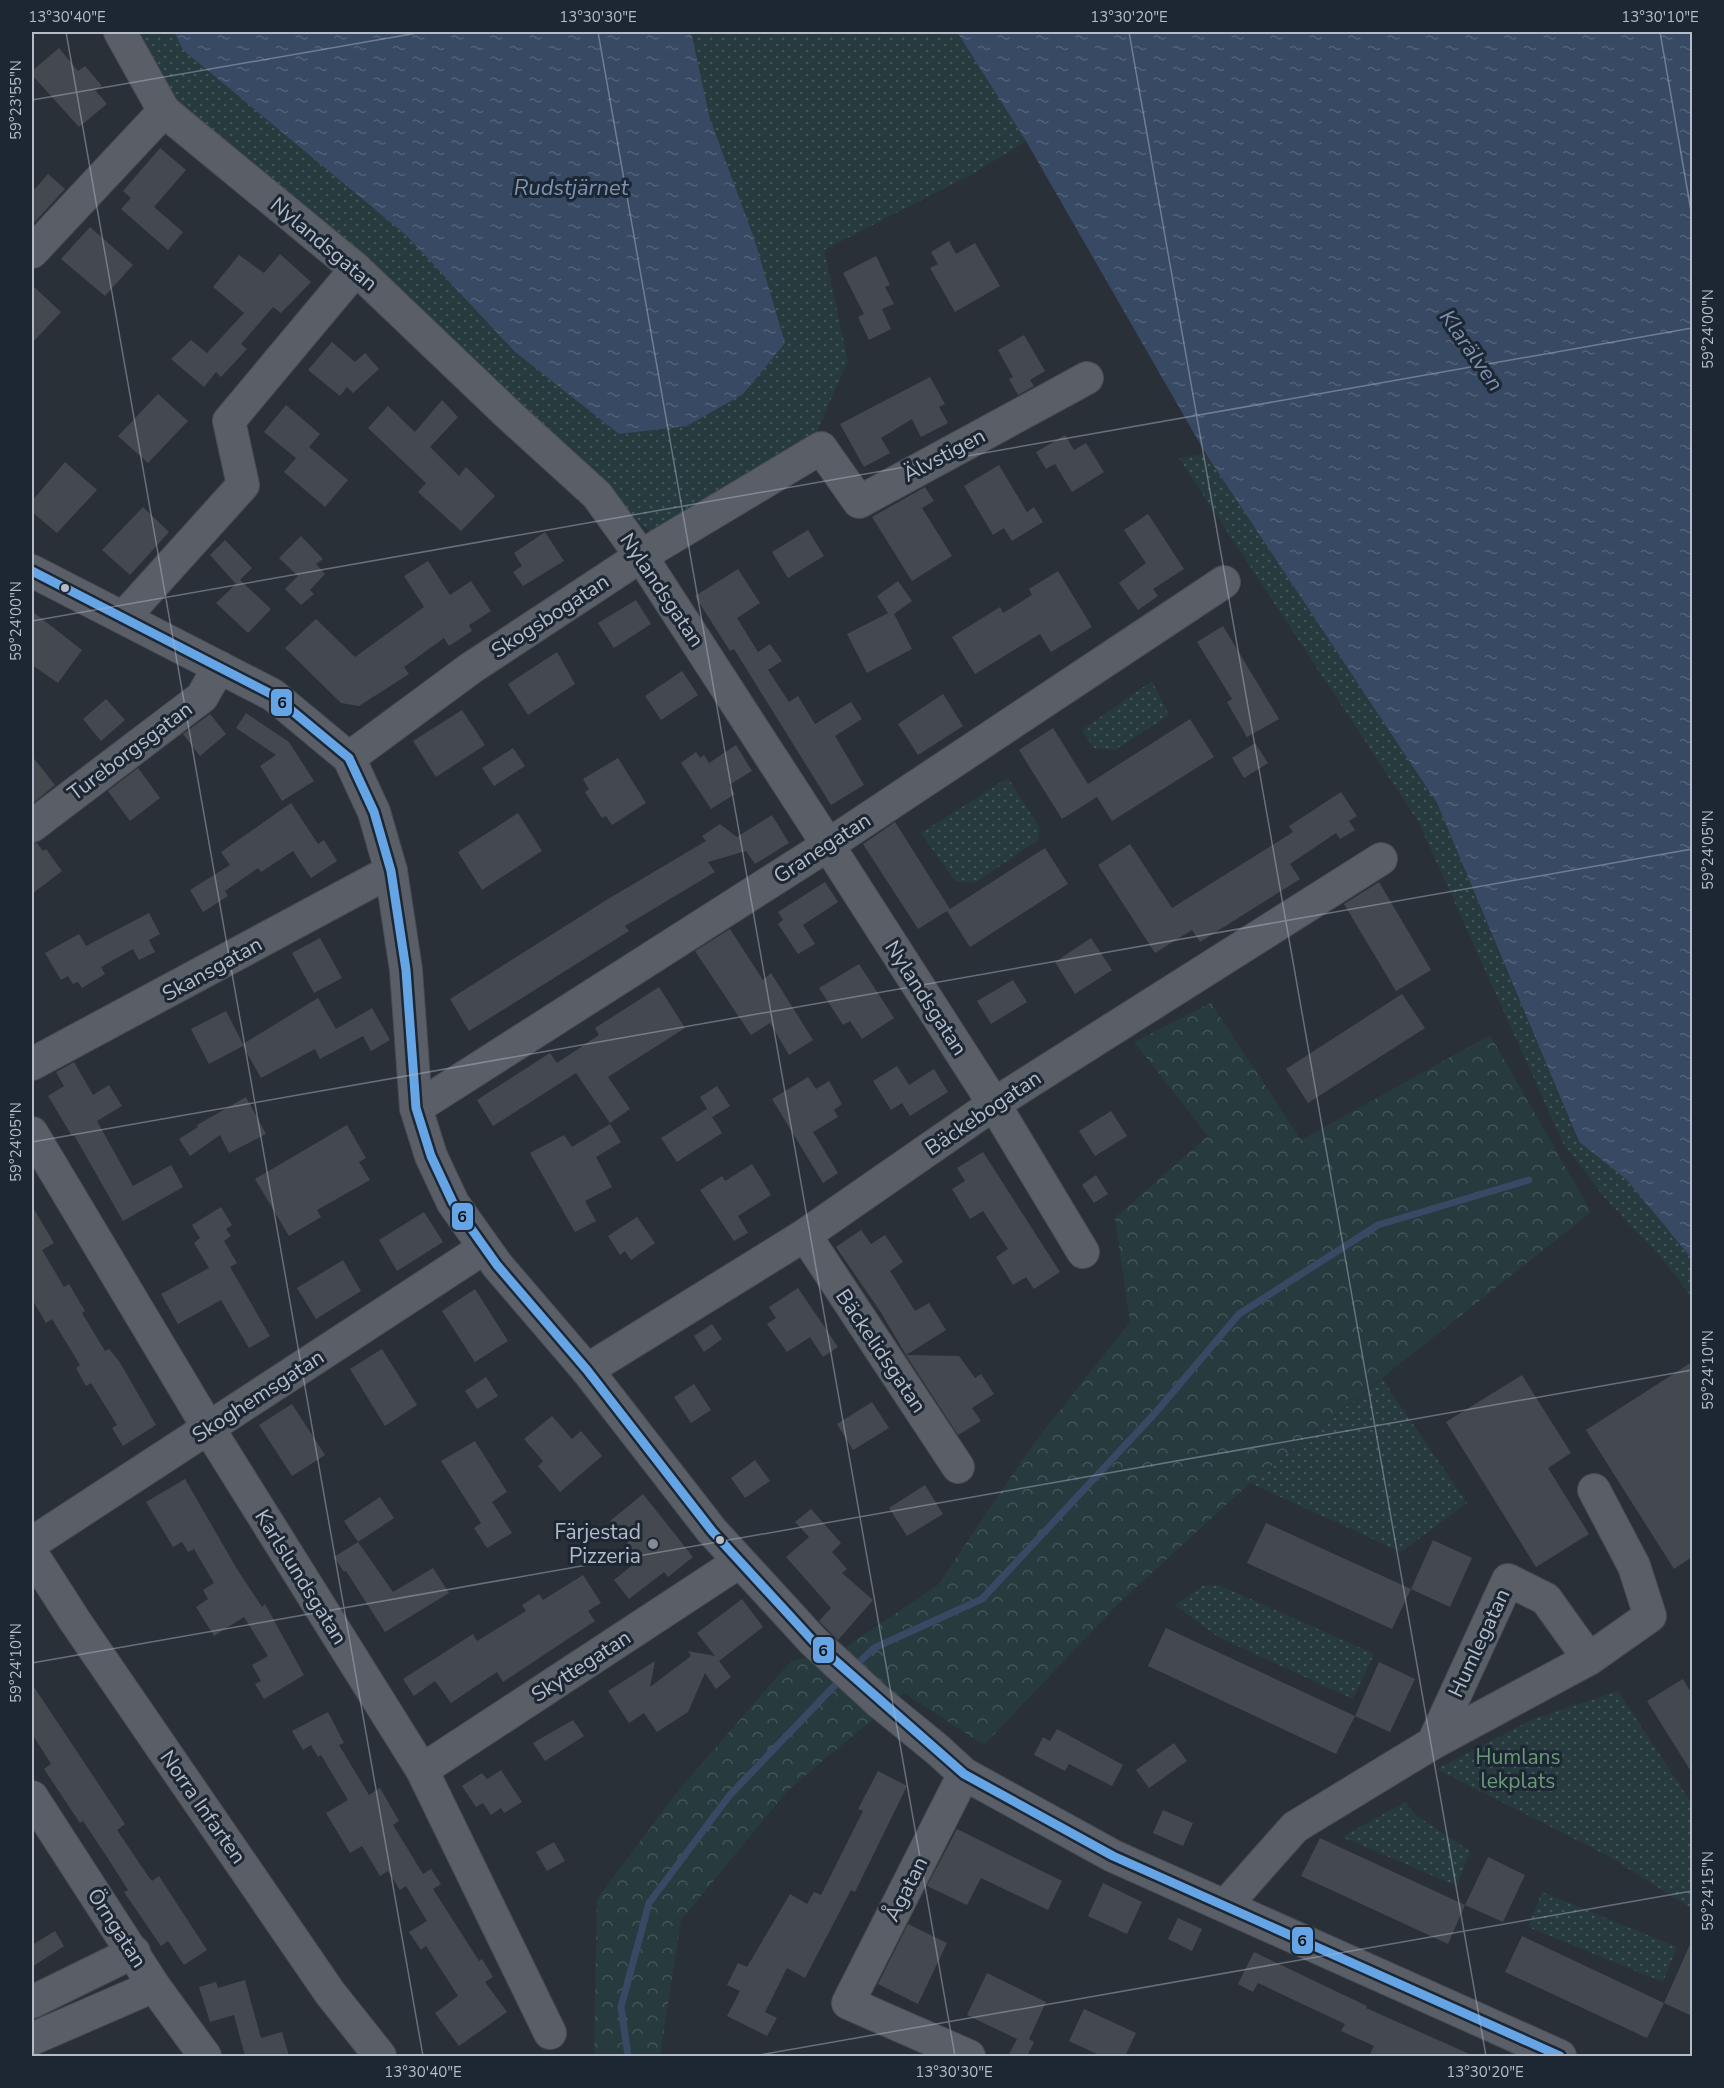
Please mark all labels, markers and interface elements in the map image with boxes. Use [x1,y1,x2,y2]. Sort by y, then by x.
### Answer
text: 13°30'40"E [28,7,106,27]
text: 13°30'30"E [559,7,637,27]
text: 13°30'20"E [1090,7,1168,27]
text: 13°30'10"E [1621,7,1699,27]
text: 59°23'55"N [6,60,26,140]
water label: Rudstjärnet [514,173,630,203]
street label: Nylandsgatan [265,191,383,297]
text: 59°24'00"N [1698,289,1718,369]
water label: Klarälven [1432,304,1510,397]
street label: Älvstigen [898,422,990,488]
street label: Nylandsgatan [614,528,710,652]
street label: Skogsbogatan [486,567,614,665]
text: 59°24'00"N [6,581,26,661]
unlabelled marker [59,582,71,594]
line badge: 6 [270,688,293,717]
text: 6 [277,692,287,714]
street label: Tureborgsgatan [62,695,198,807]
street label: Granegatan [768,806,876,890]
text: 59°24'05"N [1698,810,1718,890]
street label: Skansgatan [157,930,267,1008]
street label: Nylandsgatan [878,935,974,1061]
street label: Bäckebogatan [920,1064,1046,1162]
text: 59°24'05"N [6,1102,26,1182]
line badge: 6 [451,1202,474,1231]
text: 6 [457,1206,467,1228]
street label: Bäckelidsgatan [829,1284,933,1418]
text: 59°24'10"N [1698,1330,1718,1410]
street label: Skoghemsgatan [187,1343,329,1449]
street label: Karlslundsgatan [248,1504,354,1650]
place label: Färjestad Pizzeria [554,1518,641,1570]
unlabelled marker [714,1534,726,1546]
marker: Färjestad Pizzeria [646,1537,660,1551]
street label: Humlegatan [1442,1584,1516,1702]
text: 59°24'10"N [6,1623,26,1703]
street label: Skyttegatan [526,1623,636,1709]
line badge: 6 [812,1636,835,1664]
text: 6 [818,1640,828,1662]
park label: Humlans lekplats [1475,1743,1561,1795]
street label: Norra Infarten [154,1745,252,1869]
street label: Ågatan [877,1851,934,1926]
text: 59°24'15"N [1698,1851,1718,1931]
street label: Örngatan [81,1883,153,1973]
line badge: 6 [1291,1926,1314,1955]
text: 6 [1297,1930,1307,1952]
text: 13°30'40"E [384,2062,462,2082]
text: 13°30'30"E [915,2062,993,2082]
text: 13°30'20"E [1446,2062,1524,2082]

